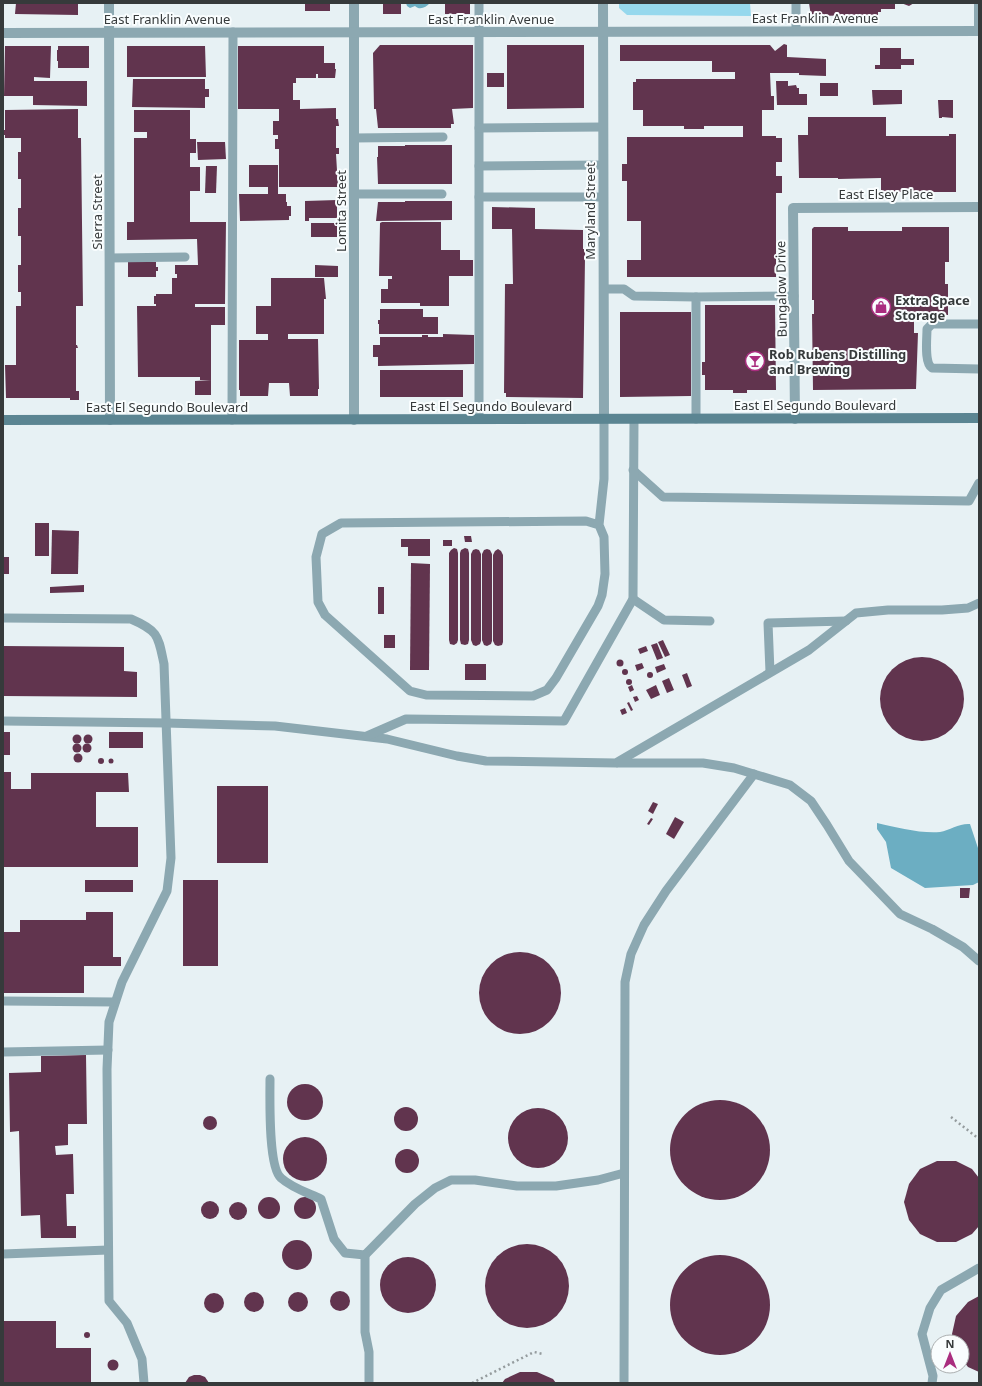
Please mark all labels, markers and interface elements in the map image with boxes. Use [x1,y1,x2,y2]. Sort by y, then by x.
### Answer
street label: East Franklin Avenue [752,9,878,27]
street label: East Franklin Avenue [104,10,230,28]
street label: East Franklin Avenue [428,10,554,28]
street label: Maryland Street [581,162,599,260]
street label: Lomita Street [332,170,350,252]
street label: Sierra Street [88,174,106,250]
street label: East Elsey Place [839,185,933,203]
street label: Bungalow Drive [771,241,791,337]
place label: Extra Space Storage [895,291,970,324]
shop icon: Extra Space Storage [870,296,892,318]
place label: Rob Rubens Distilling and Brewing [769,345,906,378]
bar icon: Rob Rubens Distilling and Brewing [744,350,766,372]
street label: East El Segundo Boulevard [734,396,896,414]
street label: East El Segundo Boulevard [410,397,572,415]
street label: East El Segundo Boulevard [86,398,248,416]
north arrow [930,1334,970,1374]
text: N [946,1336,954,1351]

